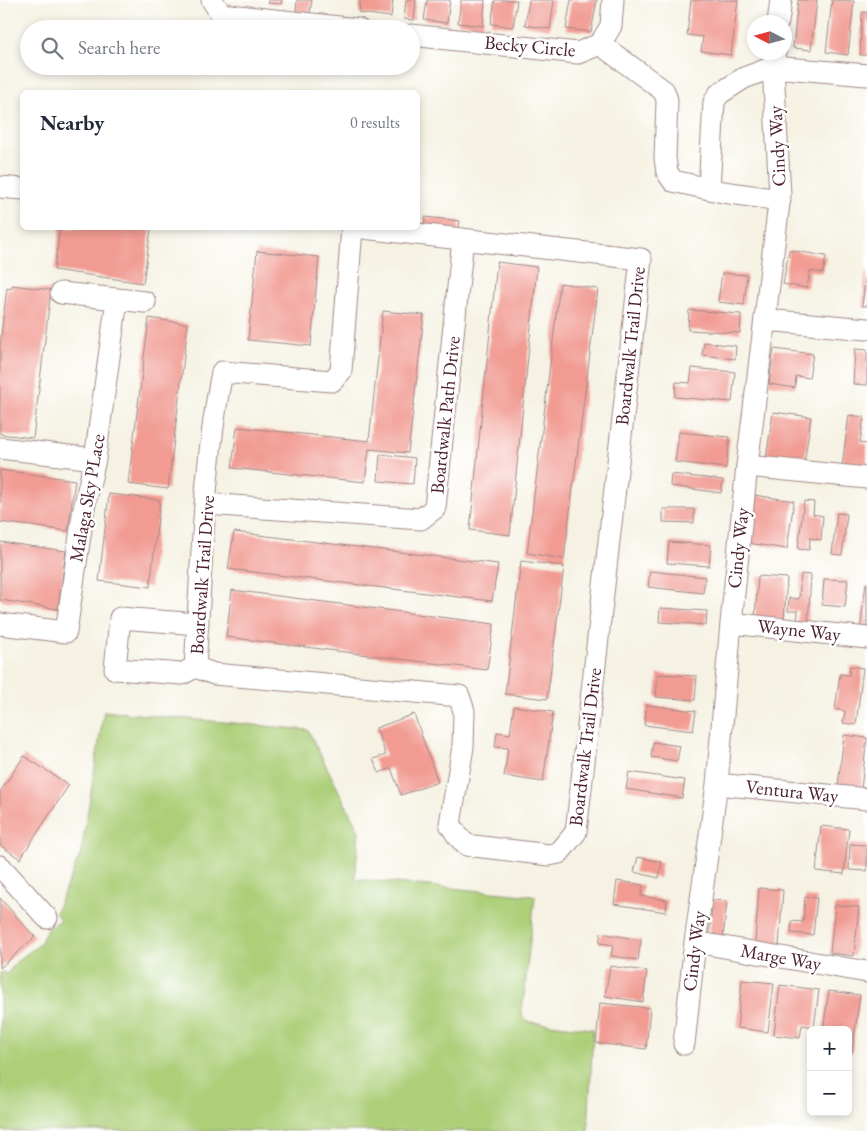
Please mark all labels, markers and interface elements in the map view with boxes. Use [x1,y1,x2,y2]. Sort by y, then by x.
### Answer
north arrow [747,15,792,60]
search box [20,20,420,75]
street label: Becky Circle [483,30,577,62]
icon: search [38,34,66,62]
text: Search here [78,35,160,60]
street label: Cindy Way [762,104,792,187]
text: Nearby [40,109,104,136]
text: 0 results [350,112,400,133]
street label: Boardwalk Trail Drive [609,265,651,427]
street label: Boardwalk Path Drive [424,335,466,495]
street label: Malaga Sky PLace [63,432,111,564]
street label: Boardwalk Trail Drive [184,494,220,656]
street label: Cindy Way [721,506,755,590]
street label: Wayne Way [756,613,843,647]
street label: Boardwalk Trail Drive [563,666,607,828]
street label: Ventura Way [744,774,840,808]
street label: Cindy Way [677,909,711,993]
street label: Marge Way [739,938,824,976]
map controls [807,1026,852,1116]
button: + [807,1026,852,1071]
button: − [807,1071,852,1116]

